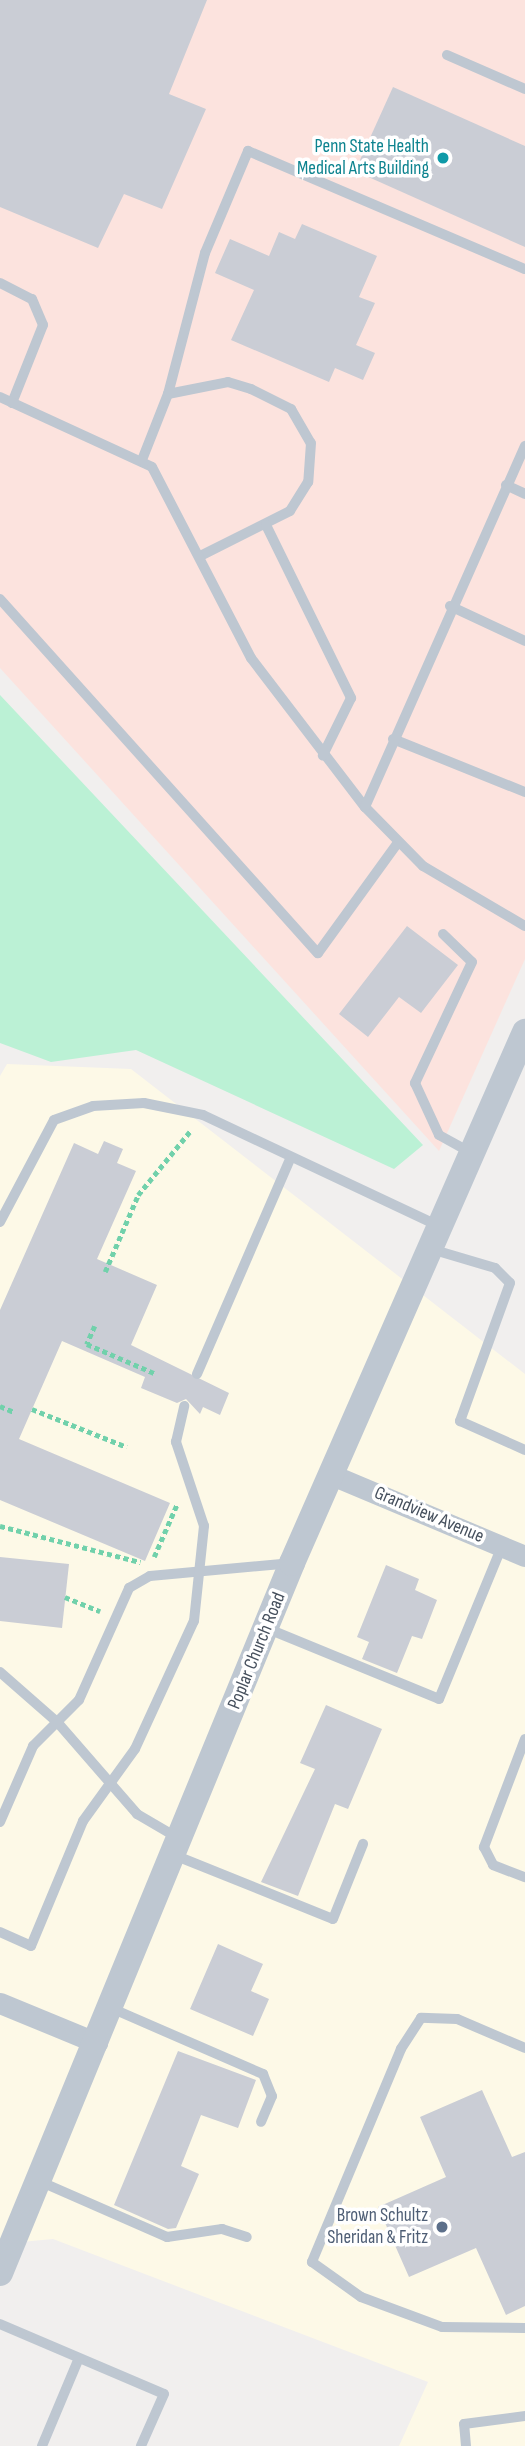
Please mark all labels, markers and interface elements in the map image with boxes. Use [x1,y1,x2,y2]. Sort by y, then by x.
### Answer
place label: Penn State Health Medical Arts Building [297,136,429,180]
marker: Penn State Health Medical Arts Building [435,150,451,166]
street label: Grandview Avenue [371,1482,487,1548]
street label: Poplar Church Road [223,1589,291,1713]
place label: Brown Schultz Sheridan & Fritz [327,2205,428,2249]
marker: Brown Schultz Sheridan & Fritz [434,2219,450,2235]

